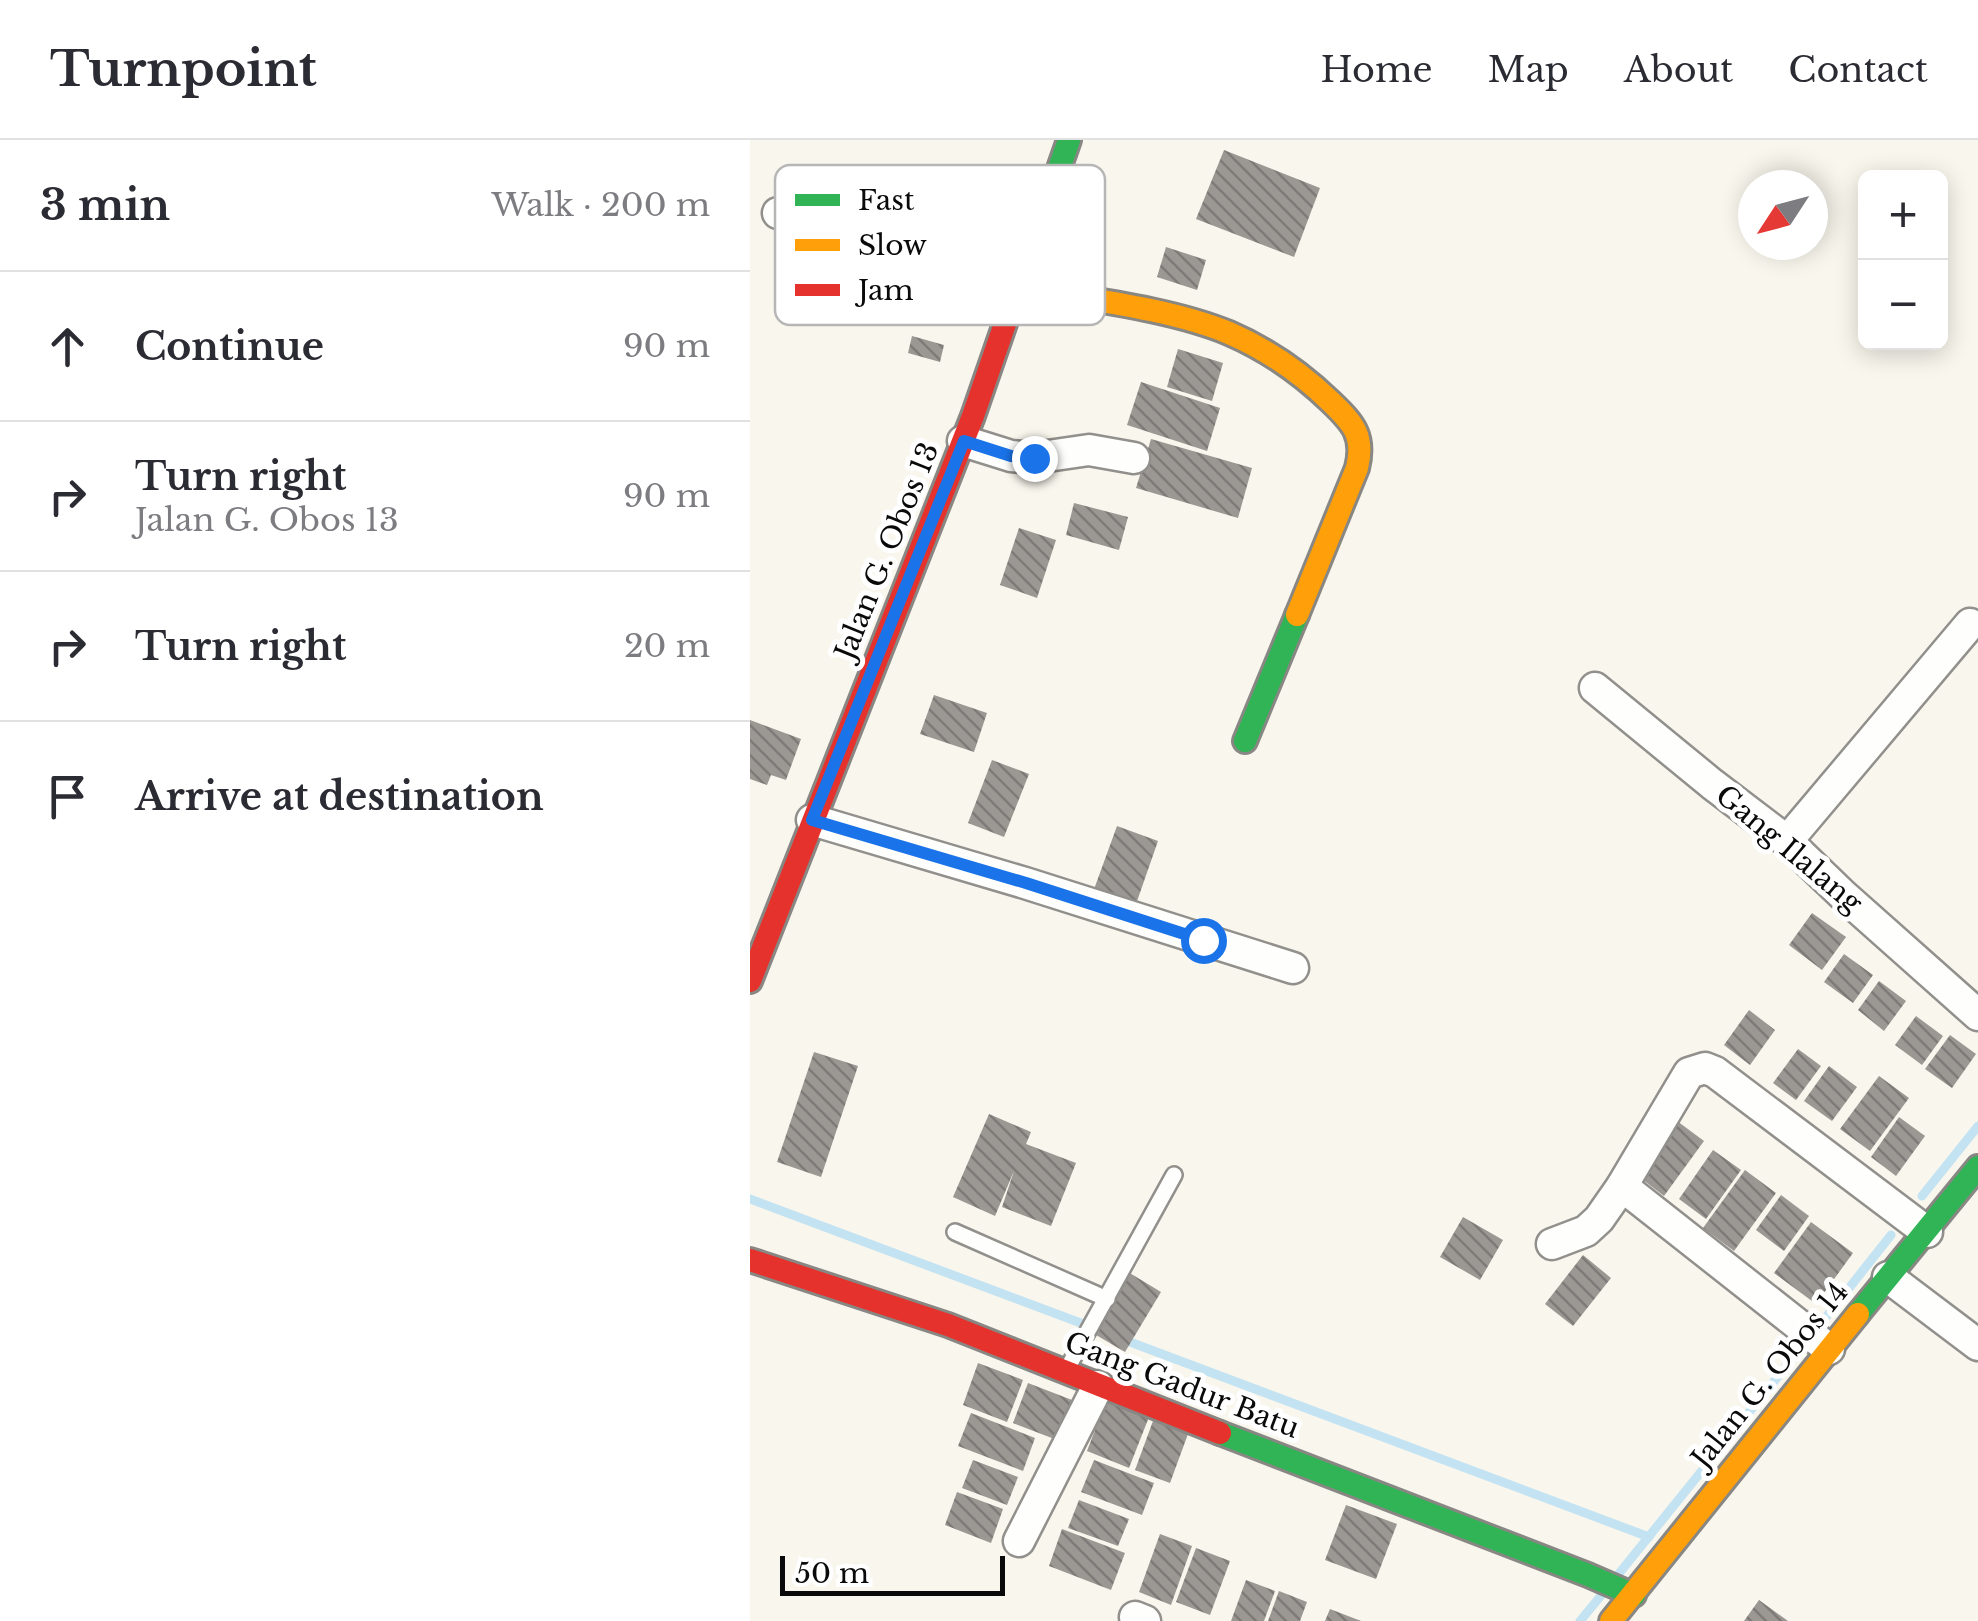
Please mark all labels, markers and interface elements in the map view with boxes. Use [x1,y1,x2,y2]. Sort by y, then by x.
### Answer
text: Turnpoint [50,39,317,99]
text: Home [1321,48,1433,91]
text: Map [1488,48,1569,91]
text: About [1624,48,1733,91]
text: Contact [1788,48,1928,91]
legend [775,165,1105,325]
north arrow [1738,170,1828,260]
map controls [1858,170,1948,350]
button: + [1858,170,1948,260]
text: 3 min [40,179,170,231]
text: Fast [858,183,915,218]
text: Walk · 200 m [491,185,710,225]
text: Slow [858,228,927,263]
button: − [1858,260,1948,350]
text: Jam [854,273,914,308]
icon: ahead [40,319,95,374]
text: Continue [135,323,324,370]
text: 90 m [623,326,710,366]
route end [1012,436,1058,482]
street label: Jalan G. Obos 13 [826,437,946,668]
text: Turn right [135,453,346,500]
icon: right [40,469,95,524]
text: 90 m [623,476,710,516]
text: Jalan G. Obos 13 [135,500,399,540]
icon: right [40,619,95,674]
text: Turn right [135,623,346,670]
text: 20 m [624,626,710,666]
icon: arrive [40,769,95,824]
text: Arrive at destination [135,773,544,820]
street label: Gang Ilalang [1709,778,1870,921]
route start [1181,918,1227,964]
street label: Jalan G. Obos 14 [1682,1275,1856,1478]
street label: Gang Gadur Batu [1060,1324,1304,1446]
scale bar [780,1551,1005,1596]
text: 50 m [795,1556,869,1591]

